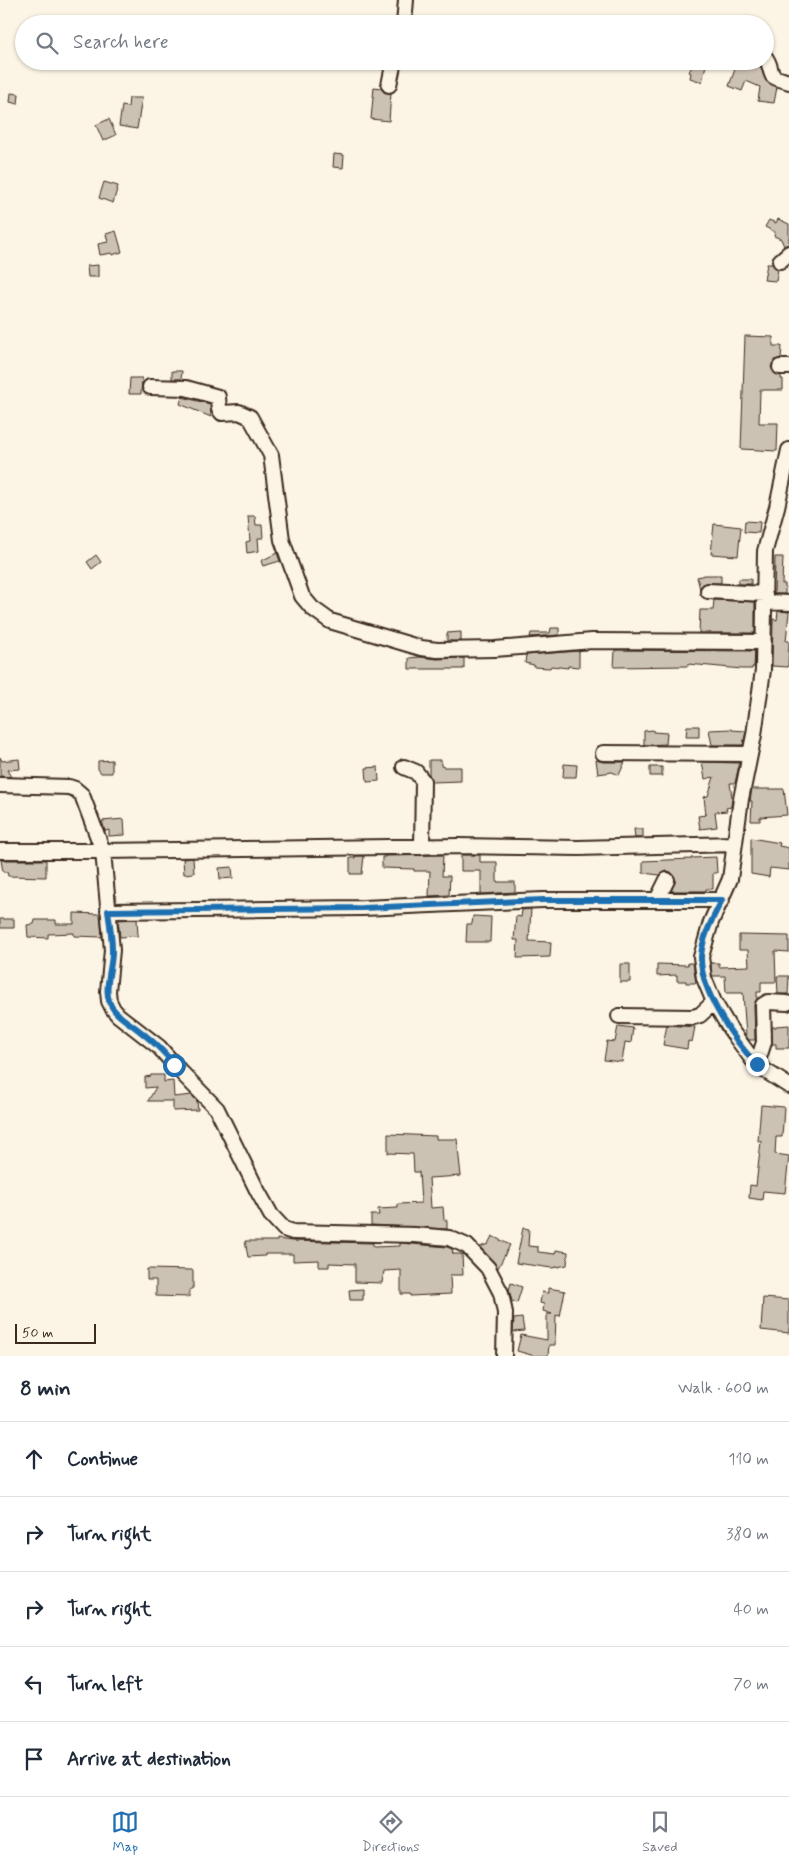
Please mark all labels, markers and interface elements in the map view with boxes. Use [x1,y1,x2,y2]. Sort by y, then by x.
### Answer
search box [15,15,774,70]
icon: search [33,29,61,57]
text: Search here [73,30,169,55]
route end [746,1053,769,1076]
route start [163,1054,186,1077]
scale bar [15,1321,96,1344]
text: 50 m [22,1324,53,1342]
text: 8 min [20,1375,71,1403]
text: Walk · 600 m [678,1378,769,1399]
icon: ahead [20,1445,48,1473]
text: Continue [67,1447,138,1472]
text: 110 m [728,1449,769,1470]
icon: right [20,1520,48,1548]
text: Turn right [67,1522,151,1547]
text: 380 m [726,1524,769,1545]
icon: right [20,1595,48,1623]
text: Turn right [67,1597,151,1622]
text: 40 m [733,1599,769,1620]
icon: left [20,1670,48,1698]
text: Turn left [67,1672,143,1697]
text: 70 m [733,1674,769,1695]
icon: arrive [20,1745,48,1773]
text: Arrive at destination [67,1747,231,1772]
tab: Map [111,1808,139,1856]
tab: Directions [362,1808,420,1856]
tab: Saved [642,1808,678,1856]

